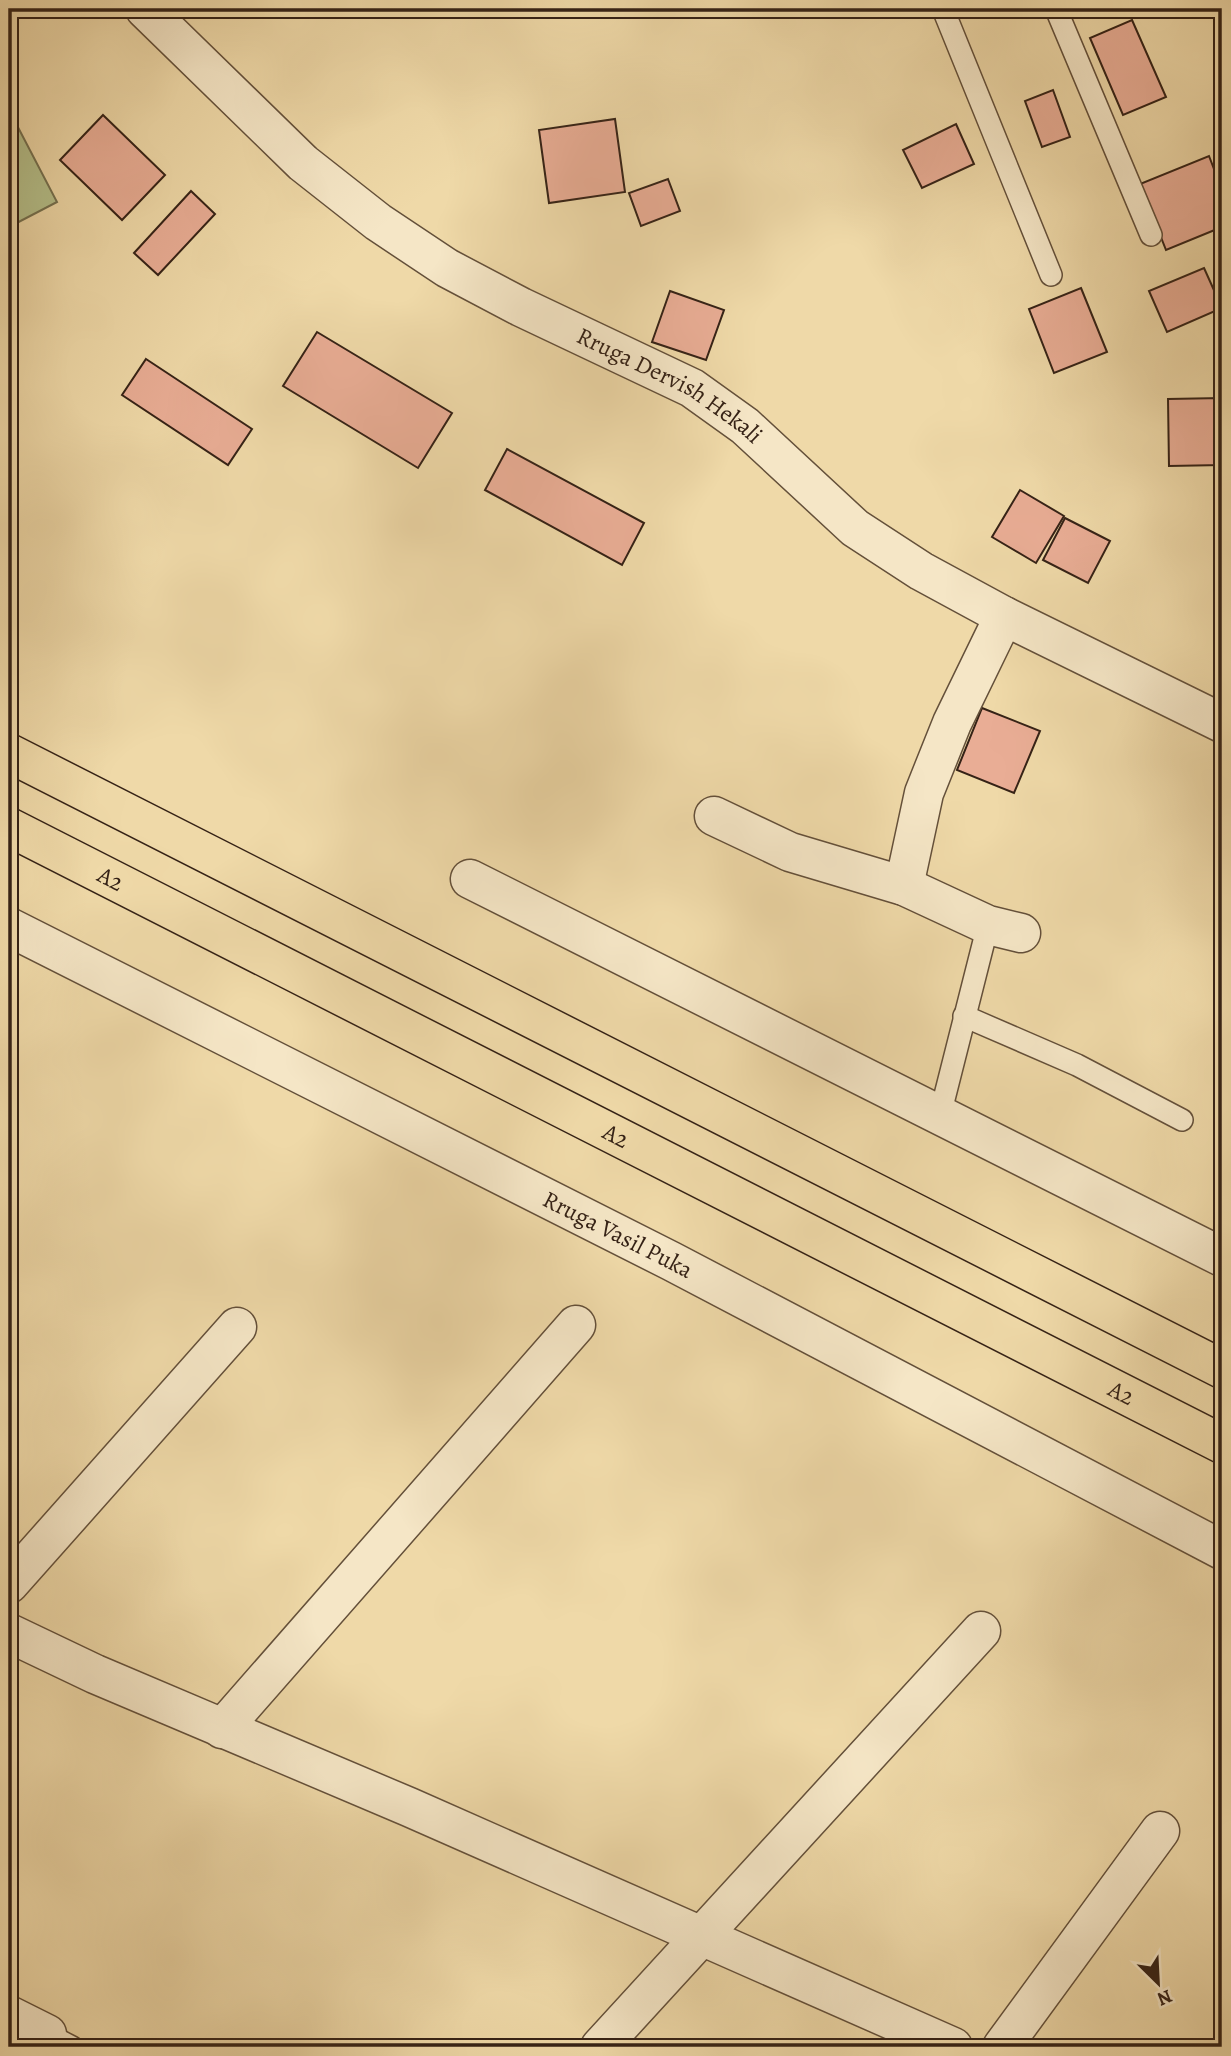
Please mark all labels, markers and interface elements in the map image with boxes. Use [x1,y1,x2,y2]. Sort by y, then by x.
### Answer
street label: Rruga Dervish Hekali [571,320,770,451]
street label: A2 [91,858,129,899]
street label: A2 [597,1115,635,1156]
street label: Rruga Vasil Puka [537,1183,699,1286]
street label: A2 [1102,1372,1140,1413]
north arrow [1122,1948,1192,2018]
text: N [1153,1983,1176,2012]

